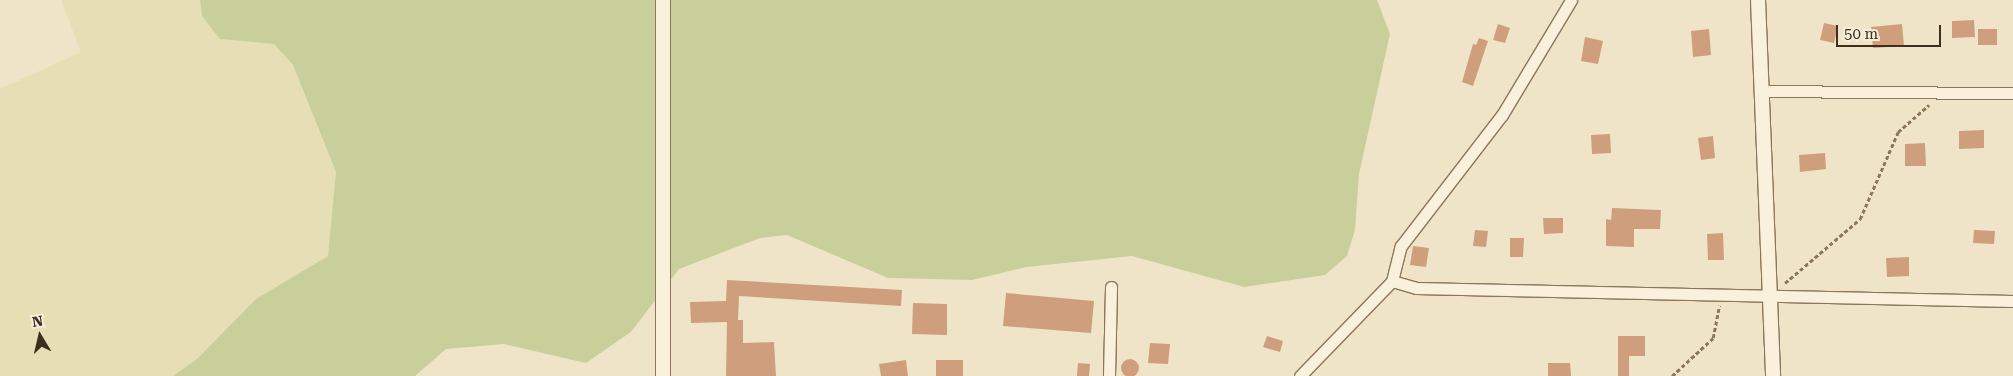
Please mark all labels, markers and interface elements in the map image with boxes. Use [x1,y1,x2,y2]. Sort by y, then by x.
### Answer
scale bar [1838,15,1943,47]
text: 50 m [1844,25,1878,43]
north arrow [15,311,65,361]
text: N [31,312,44,330]

